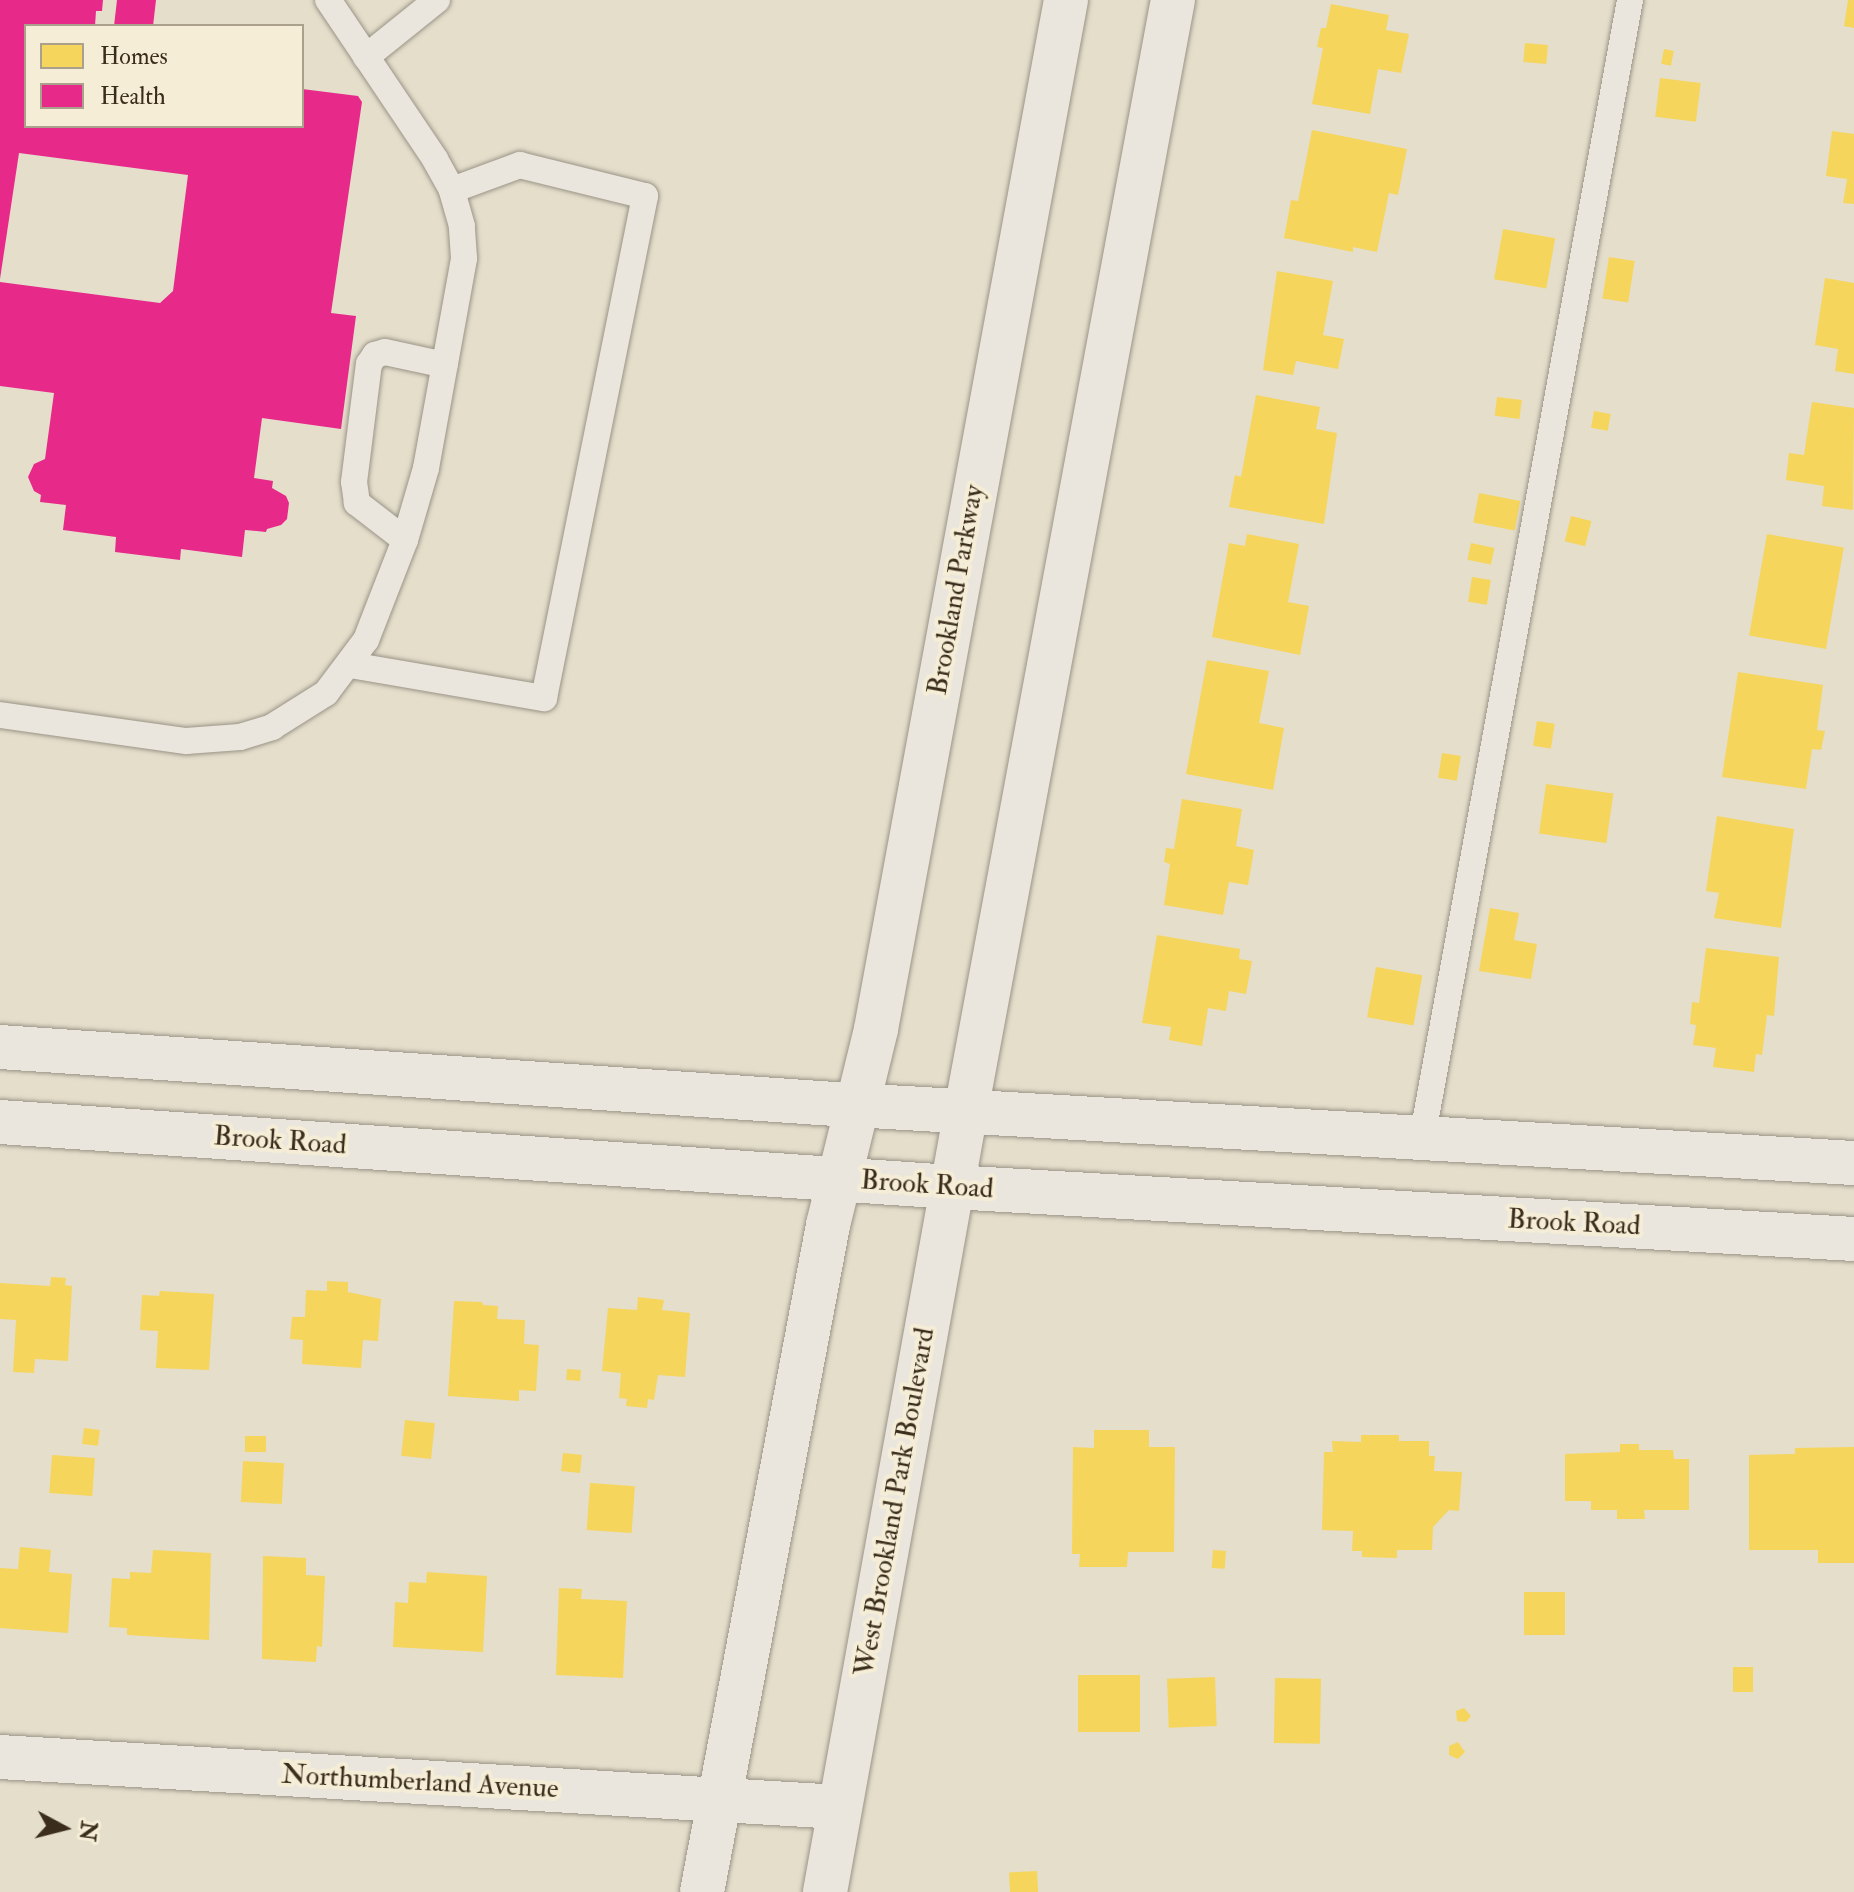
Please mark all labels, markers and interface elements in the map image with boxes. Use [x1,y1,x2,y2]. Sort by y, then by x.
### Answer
legend [24,24,304,128]
text: Homes [100,41,168,72]
text: Health [100,81,166,112]
street label: Brookland Parkway [921,482,991,698]
street label: Brook Road [212,1120,348,1162]
street label: Brook Road [859,1164,995,1206]
street label: Brook Road [1507,1203,1641,1243]
street label: West Brookland Park Boulevard [848,1325,942,1679]
street label: Northumberland Avenue [281,1758,559,1806]
north arrow [24,1788,104,1868]
text: N [73,1819,103,1842]

